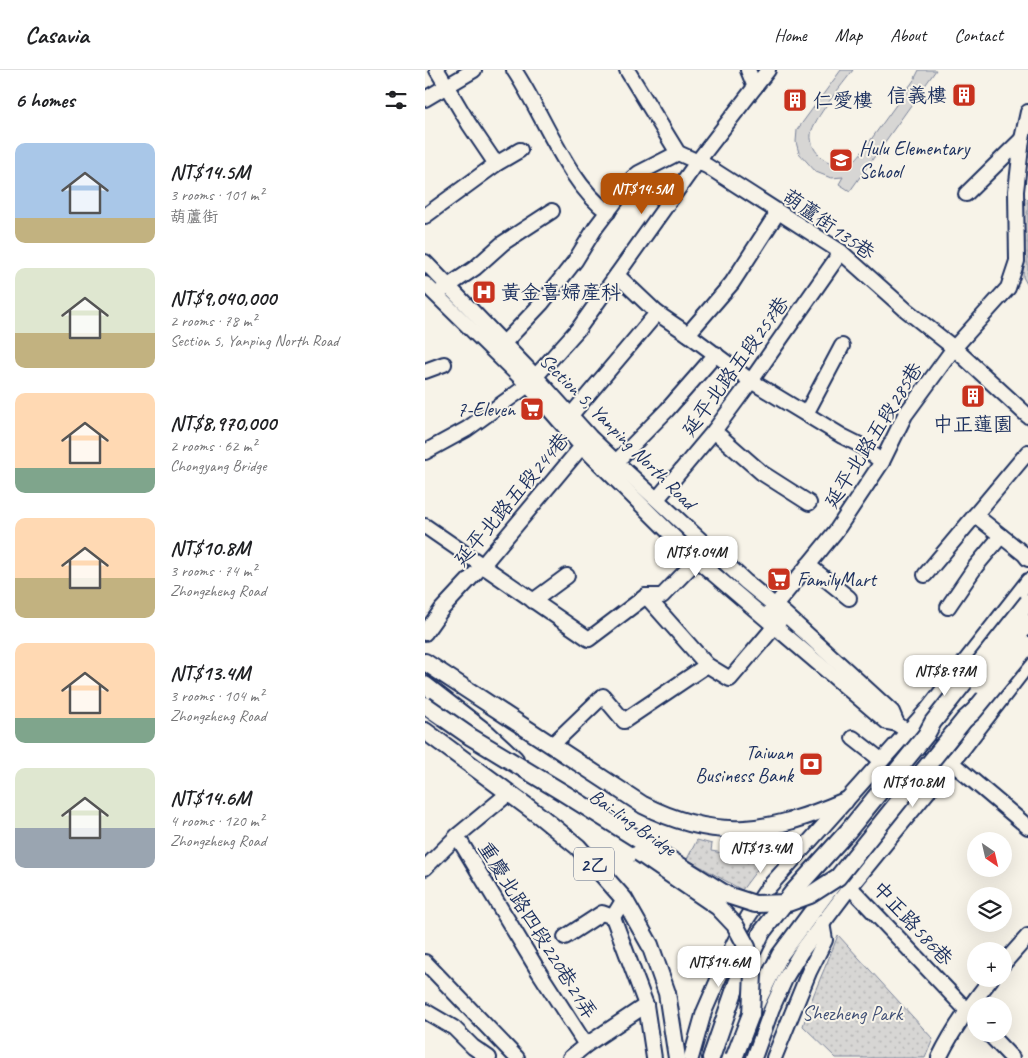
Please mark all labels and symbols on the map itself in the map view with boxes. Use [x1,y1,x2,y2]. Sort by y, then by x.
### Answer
building icon: 信義樓 [951,82,977,108]
place label: 信義樓 [887,83,947,108]
building icon: 仁愛樓 [782,87,808,113]
place label: 仁愛樓 [813,88,873,113]
place label: Hulu Elementary School [859,136,971,184]
school or university icon: Hulu Elementary School [828,147,854,173]
pin: NT$14.5M [590,172,694,215]
street label: 葫蘆街135巷 [778,183,881,266]
hospital icon: 黃金喜婦產科 [471,279,497,305]
place label: 黃金喜婦產科 [501,280,621,305]
street label: 延平北路五段257巷 [676,291,795,441]
street label: Section 5, Yanping North Road [534,348,703,517]
street label: 延平北路五段285巷 [819,357,929,513]
building icon: 中正蓮園 [960,383,986,409]
supermarket icon: 7-Eleven [519,396,545,422]
place label: 7-Eleven [457,397,516,422]
place label: 中正蓮園 [933,412,1013,437]
street label: 延平北路五段244巷 [448,427,575,571]
pin: NT$9.04M [644,536,748,578]
supermarket icon: FamilyMart [766,566,792,592]
place label: FamilyMart [797,567,878,592]
pin: NT$8.97M [893,654,997,697]
place label: Taiwan Business Bank [695,740,795,788]
bank icon: Taiwan Business Bank [798,751,824,777]
pin: NT$10.8M [861,766,965,808]
street label: Bai-ling Bridge [584,783,682,862]
pin: NT$13.4M [709,832,813,874]
north arrow [967,832,1013,878]
street label: 重慶北路四段220巷21弄 [473,837,602,1024]
road number: 2乙 [574,848,614,881]
street label: 中正路586巷 [867,876,959,972]
pin: NT$14.6M [667,946,771,988]
park label: Shezheng Park [802,1001,904,1026]

